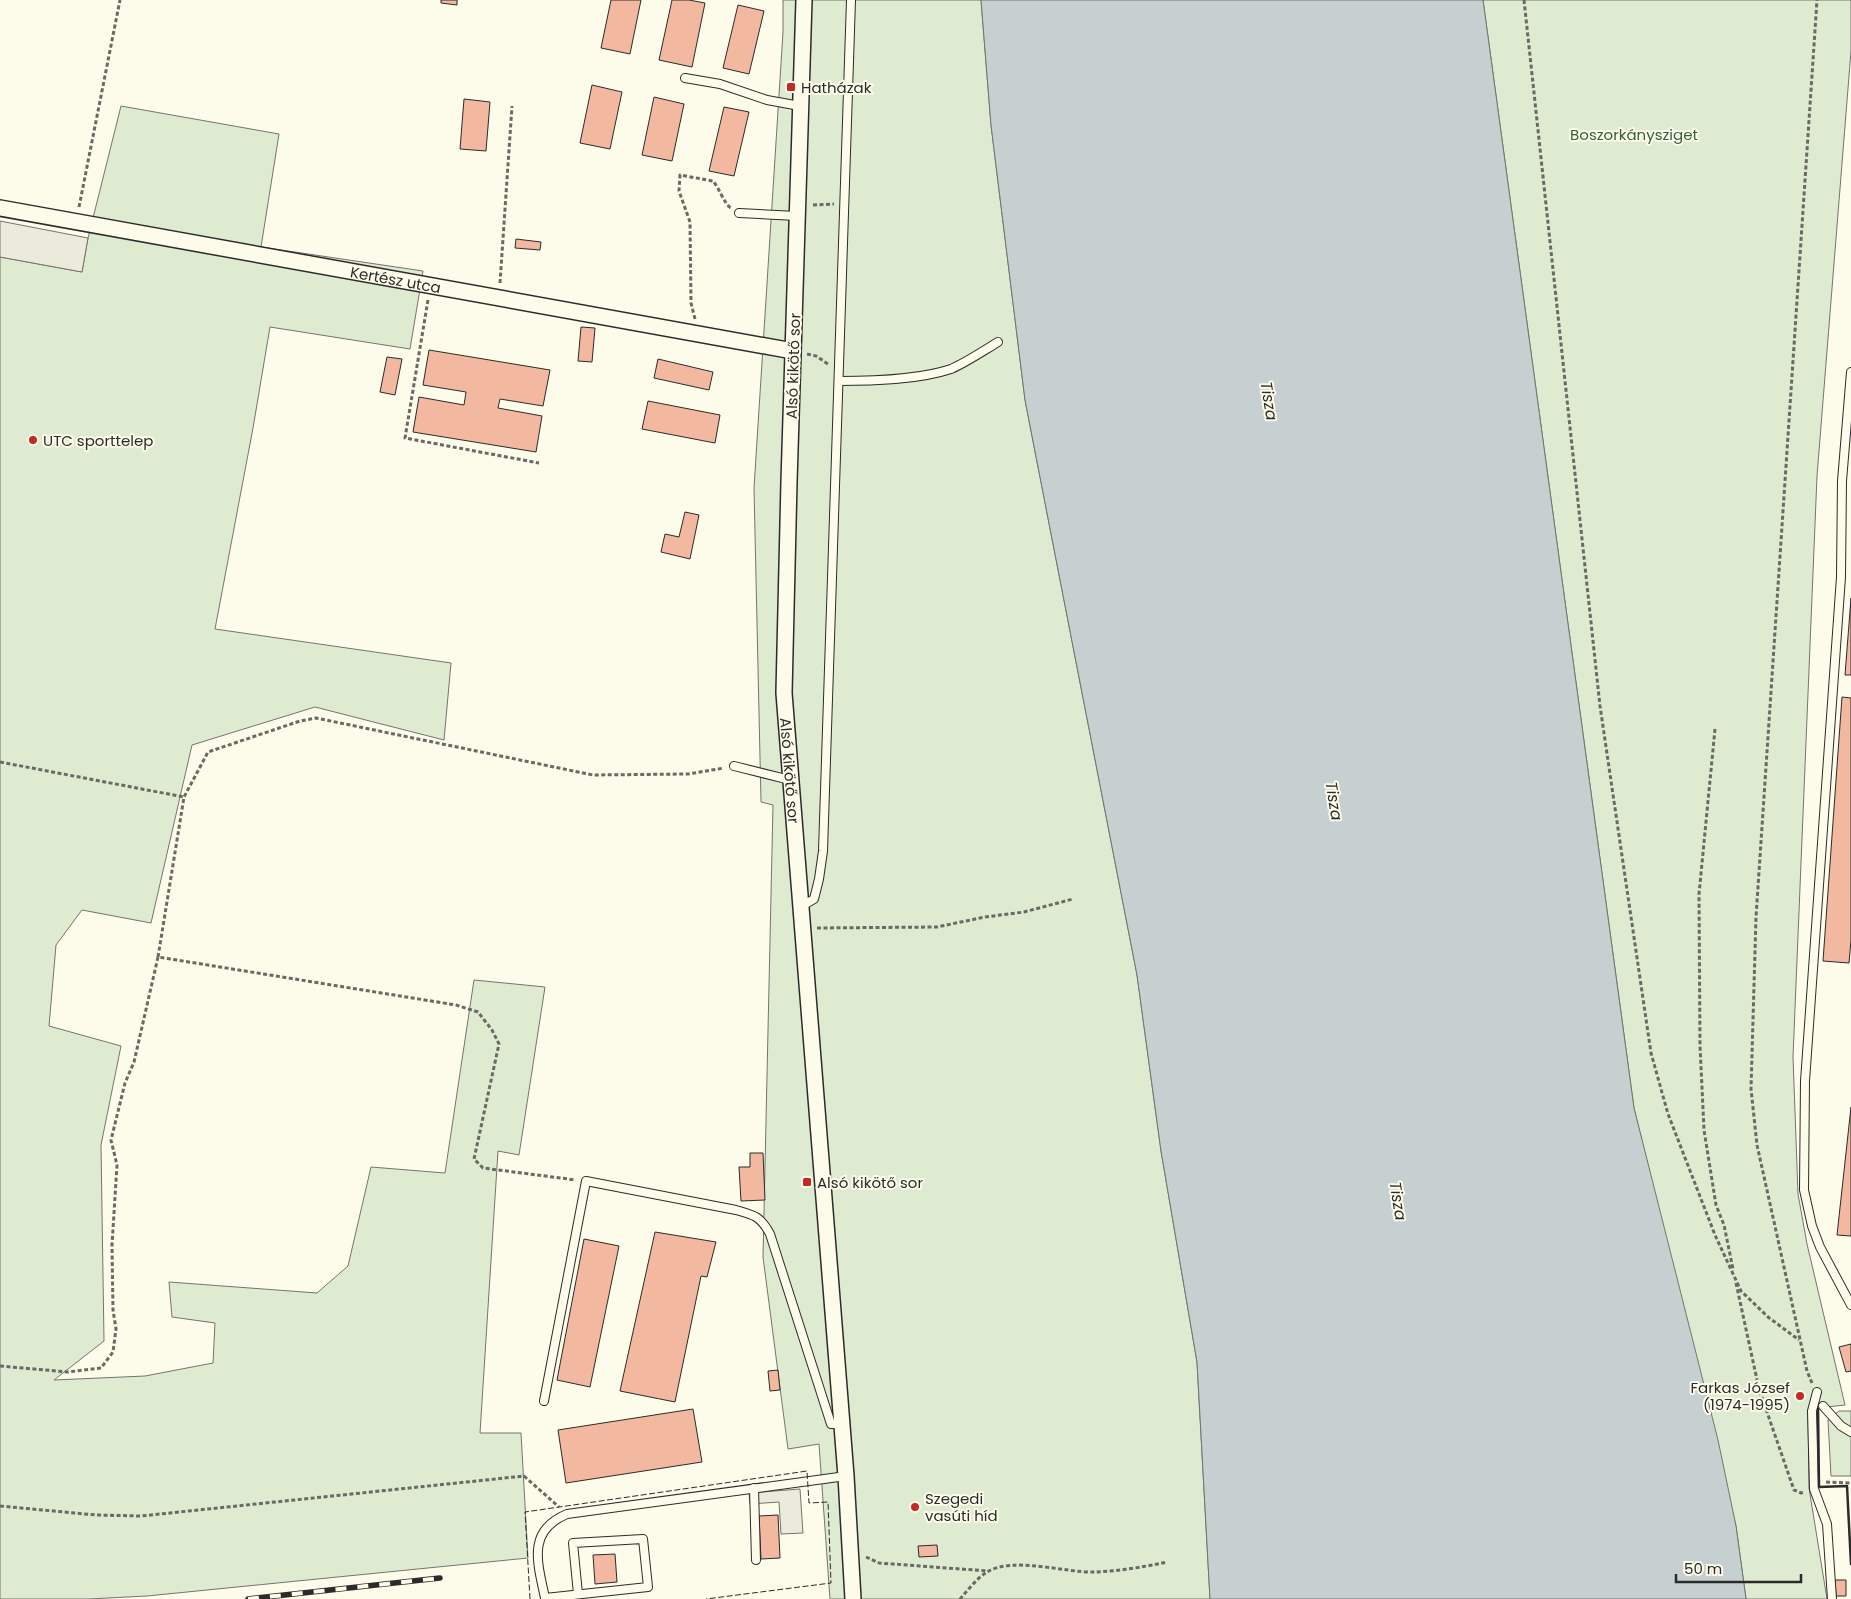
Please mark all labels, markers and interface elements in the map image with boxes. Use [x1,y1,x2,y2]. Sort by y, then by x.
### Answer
place label: Hatházak [801,77,872,98]
marker: Hatházak [785,81,797,93]
park label: Boszorkánysziget [1570,124,1698,145]
street label: Kertész utca [349,261,443,298]
street label: Alsó kikötő sor [781,312,805,419]
water label: Tisza [1255,380,1283,422]
place label: UTC sporttelep [43,430,153,451]
marker: UTC sporttelep [27,434,39,446]
street label: Alsó kikötő sor [775,717,805,825]
water label: Tisza [1320,780,1348,822]
place label: Alsó kikötő sor [817,1172,923,1193]
marker: Alsó kikötő sor [801,1176,813,1188]
water label: Tisza [1384,1180,1412,1222]
place label: Farkas József (1974-1995) [1691,1377,1790,1415]
marker: Farkas József (1974-1995) [1794,1390,1806,1402]
place label: Szegedi vasúti híd [925,1488,998,1526]
marker: Szegedi vasúti híd [909,1501,921,1513]
scale bar [1676,1552,1801,1584]
text: 50 m [1684,1558,1722,1579]

